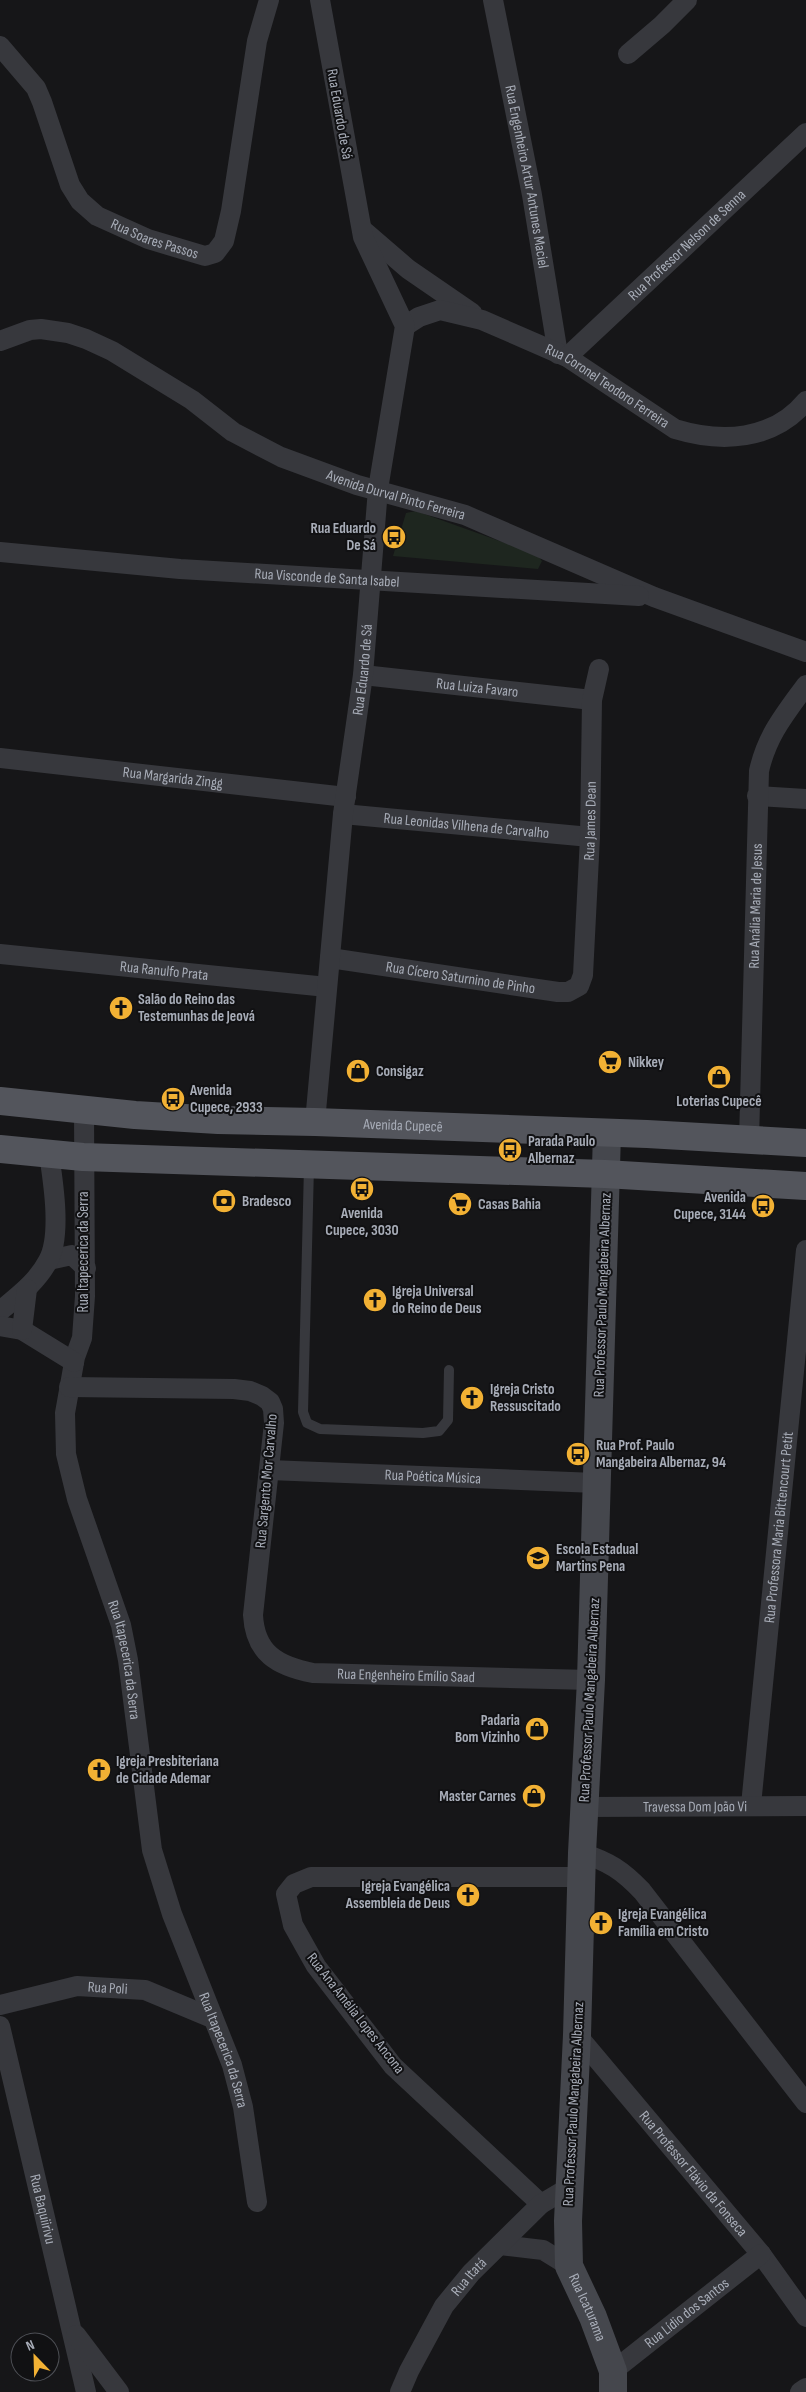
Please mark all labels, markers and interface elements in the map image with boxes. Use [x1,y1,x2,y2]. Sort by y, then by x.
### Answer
street label: Rua Eduardo de Sá [322,67,357,161]
street label: Rua Engenheiro Artur Antunes Maciel [500,84,553,270]
street label: Rua Professor Nelson de Senna [624,185,750,305]
street label: Rua Soares Passos [108,215,201,264]
street label: Rua Coronel Teodoro Ferreira [542,340,673,433]
street label: Avenida Durval Pinto Ferreira [323,465,468,525]
place label: Rua Eduardo De Sá [310,519,376,555]
bus stop icon: Rua Eduardo De Sá [381,524,407,550]
street label: Rua Visconde de Santa Isabel [254,564,400,592]
street label: Rua Eduardo de Sá [348,623,377,717]
street label: Rua Luiza Favaro [435,674,519,702]
street label: Rua Margarida Zingg [122,763,224,793]
street label: Rua James Dean [580,781,601,861]
street label: Rua Leonidas Vilhena de Carvalho [383,809,550,843]
street label: Rua Anália Maria de Jesus [745,843,767,969]
street label: Rua Ranulfo Prata [119,957,209,985]
street label: Rua Cícero Saturnino de Pinho [385,957,536,998]
place label: Salão do Reino das Testemunhas de Jeová [138,990,255,1026]
church icon: Salão do Reino das Testemunhas de Jeová [108,995,134,1021]
supermarket icon: Nikkey [597,1049,623,1075]
place label: Nikkey [628,1053,665,1072]
shop icon: Consigaz [345,1058,371,1084]
place label: Consigaz [376,1062,424,1081]
shop icon: Loterias Cupecê [706,1064,732,1090]
place label: Avenida Cupece, 2933 [189,1081,263,1117]
bus stop icon: Avenida Cupece, 2933 [160,1086,186,1112]
place label: Loterias Cupecê [676,1092,762,1111]
street label: Avenida Cupecê [362,1115,443,1137]
place label: Parada Paulo Albernaz [527,1132,595,1168]
bus stop icon: Parada Paulo Albernaz [497,1137,523,1163]
bus stop icon: Avenida Cupece, 3030 [349,1176,375,1202]
bank icon: Bradesco [211,1188,237,1214]
place label: Avenida Cupece, 3144 [674,1188,746,1224]
street label: Rua Itapecerica da Serra [74,1191,93,1312]
supermarket icon: Casas Bahia [447,1191,473,1217]
place label: Bradesco [242,1192,291,1211]
street label: Rua Professor Paulo Mangabeira Albernaz [589,1192,616,1398]
bus stop icon: Avenida Cupece, 3144 [750,1193,776,1219]
place label: Casas Bahia [478,1195,541,1214]
place label: Avenida Cupece, 3030 [325,1204,399,1240]
place label: Igreja Universal do Reino de Deus [392,1282,482,1318]
church icon: Igreja Universal do Reino de Deus [362,1287,388,1313]
place label: Igreja Cristo Ressuscitado [490,1380,561,1416]
church icon: Igreja Cristo Ressuscitado [459,1385,485,1411]
street label: Rua Sargento Mor Carvalho [251,1413,282,1549]
street label: Rua Professora Maria Bittencourt Petit [760,1430,798,1624]
place label: Rua Prof. Paulo Mangabeira Albernaz, 94 [596,1436,726,1472]
bus stop icon: Rua Prof. Paulo Mangabeira Albernaz, 94 [565,1441,591,1467]
street label: Rua Poética Música [384,1466,482,1488]
place label: Escola Estadual Martins Pena [556,1540,638,1576]
school or university icon: Escola Estadual Martins Pena [525,1545,551,1571]
street label: Rua Professor Paulo Mangabeira Albernaz [575,1597,604,1803]
street label: Rua Itapecerica da Serra [103,1598,144,1721]
street label: Rua Engenheiro Emílio Saad [337,1665,475,1687]
place label: Padaria Bom Vizinho [455,1711,520,1747]
shop icon: Padaria Bom Vizinho [524,1716,550,1742]
place label: Igreja Presbiteriana de Cidade Ademar [116,1752,219,1788]
church icon: Igreja Presbiteriana de Cidade Ademar [86,1757,112,1783]
shop icon: Master Carnes [521,1783,547,1809]
place label: Master Carnes [439,1787,516,1806]
street label: Travessa Dom João Vi [643,1797,747,1817]
place label: Igreja Evangélica Assembleia de Deus [345,1877,450,1913]
church icon: Igreja Evangélica Assembleia de Deus [455,1882,481,1908]
place label: Igreja Evangélica Família em Cristo [618,1905,709,1941]
church icon: Igreja Evangélica Família em Cristo [588,1910,614,1936]
street label: Rua Ana Amélia Lopes Ancona [303,1949,409,2078]
street label: Rua Poli [87,1978,128,1999]
street label: Rua Itapecerica da Serra [194,1990,252,2110]
street label: Rua Professor Paulo Mangabeira Albernaz [559,2001,588,2207]
street label: Rua Professor Flávio da Fonseca [635,2107,751,2241]
street label: Rua Baquiirivu [25,2172,60,2246]
street label: Rua Itatá [447,2254,491,2300]
street label: Rua Icaturama [564,2270,610,2344]
street label: Rua Lídio dos Santos [641,2274,733,2352]
north arrow [10,2332,60,2382]
text: N [23,2336,37,2355]

